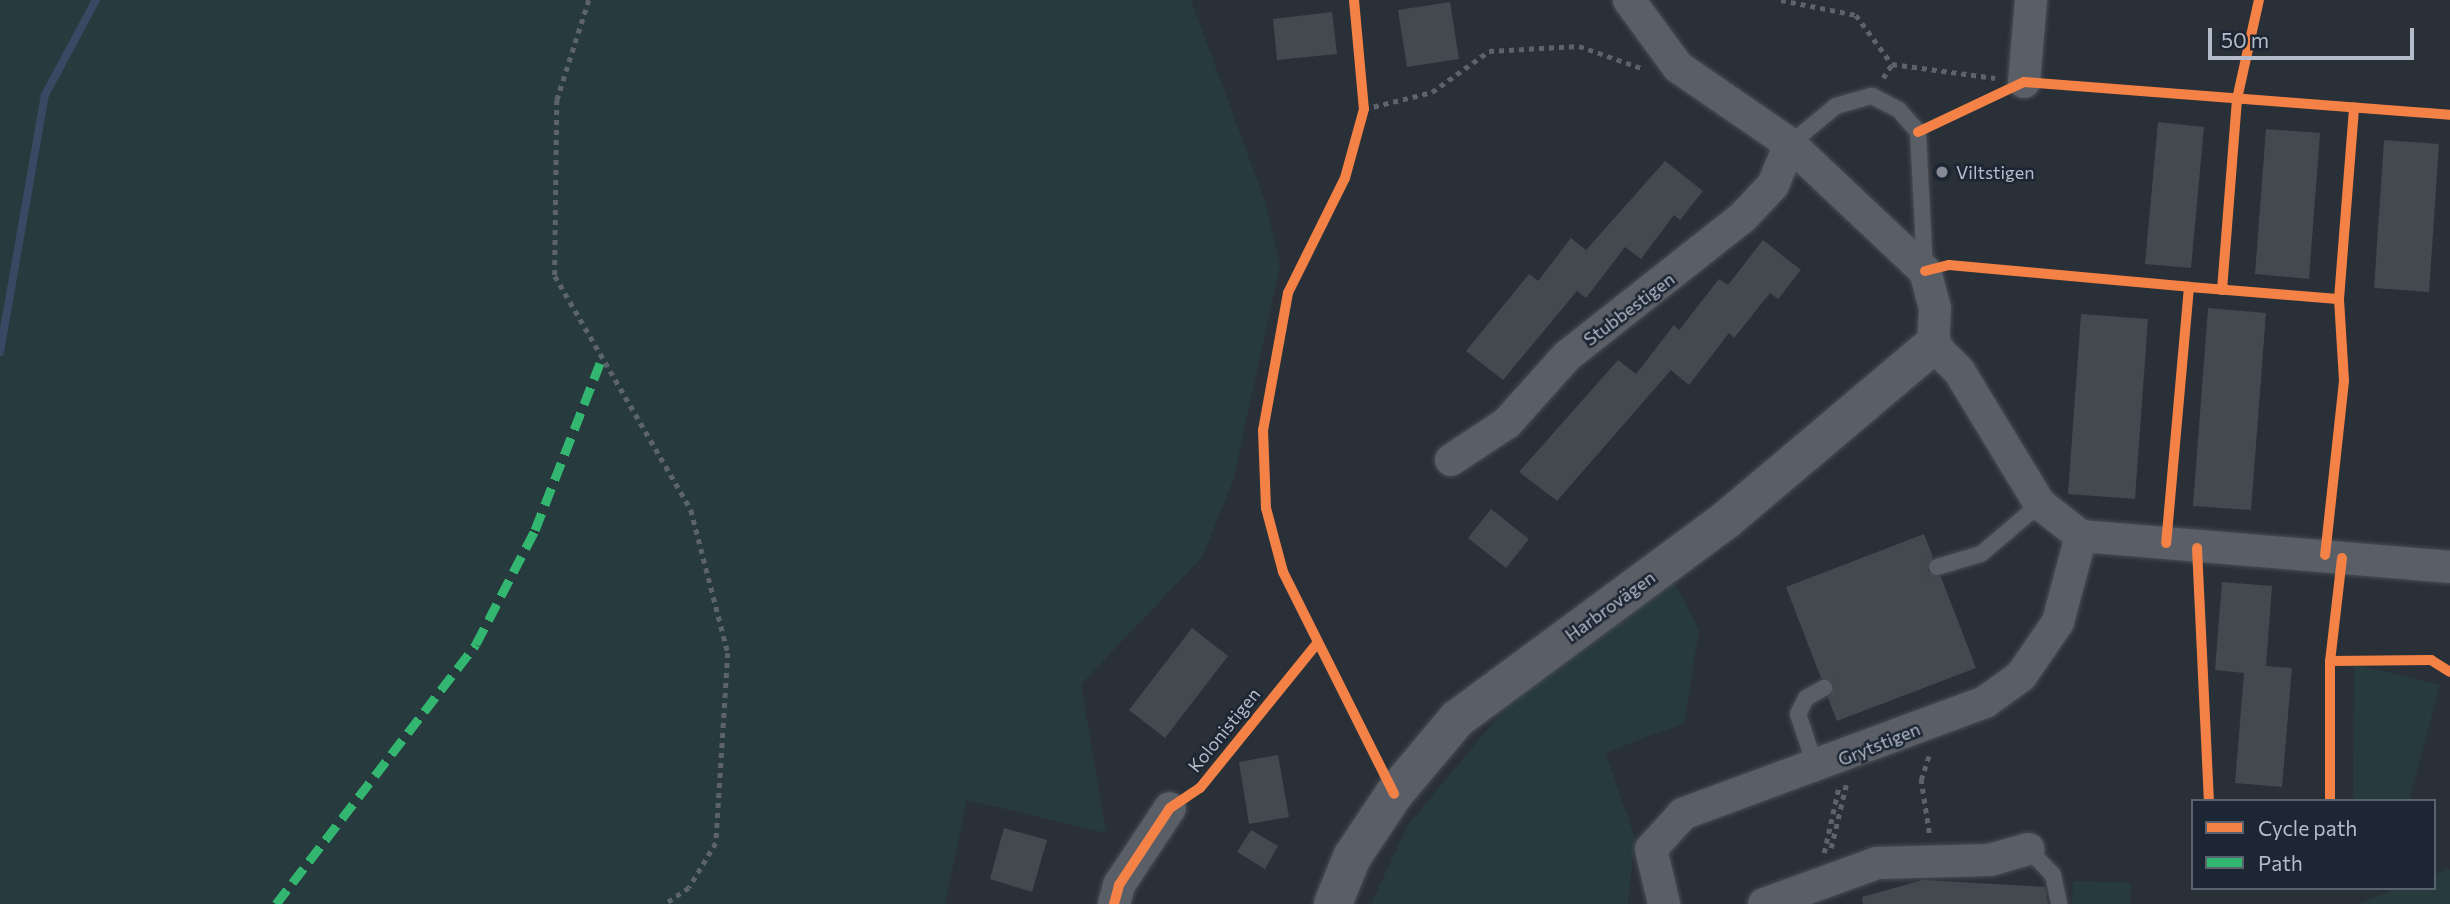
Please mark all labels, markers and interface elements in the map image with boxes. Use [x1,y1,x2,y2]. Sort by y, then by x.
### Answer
scale bar [2212,14,2418,58]
text: 50 m [2221,27,2269,52]
place label: Viltstigen [1956,161,2034,183]
marker: Viltstigen [1934,164,1950,180]
street label: Stubbestigen [1579,268,1679,350]
street label: Harbrovägen [1561,566,1659,646]
street label: Kolonistigen [1184,684,1264,776]
street label: Grytstigen [1835,718,1923,770]
legend [2191,799,2436,890]
text: Cycle path [2258,815,2357,840]
text: Path [2258,850,2303,875]

